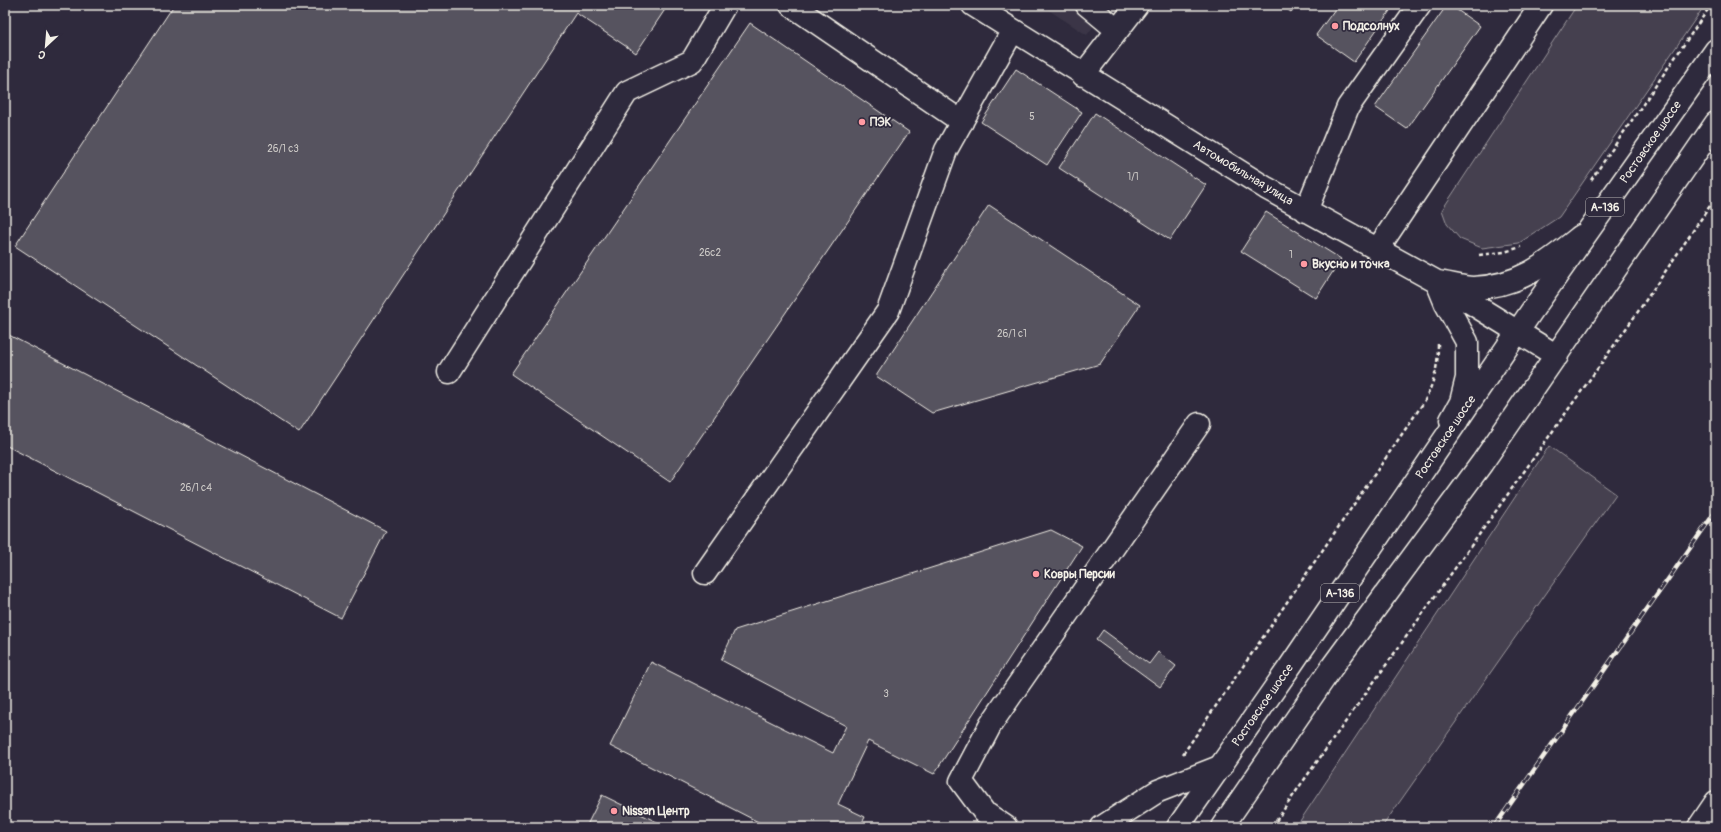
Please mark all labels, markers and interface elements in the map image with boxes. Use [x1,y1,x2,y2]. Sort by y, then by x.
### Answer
place label: Подсолнух [1343,19,1400,34]
marker: Подсолнух [1330,21,1340,31]
north arrow [26,26,66,66]
text: С [36,47,48,62]
street label: Ростовское шоссе [1617,98,1685,186]
house number: 5 [1029,111,1035,123]
place label: ПЭК [870,115,891,130]
marker: ПЭК [857,117,867,127]
street label: Автомобильная улица [1190,137,1296,209]
house number: 26/1 с3 [267,143,299,155]
house number: 1/1 [1127,171,1139,183]
road number: А-136 [1586,198,1624,216]
house number: 26с2 [699,247,721,259]
house number: 1 [1289,249,1293,261]
place label: Вкусно и точка [1312,257,1390,272]
marker: Вкусно и точка [1299,259,1309,269]
house number: 26/1 с1 [997,328,1027,340]
street label: Ростовское шоссе [1413,393,1479,481]
house number: 26/1 с4 [180,482,212,494]
place label: Ковры Персии [1044,567,1115,582]
marker: Ковры Персии [1031,569,1041,579]
road number: А-136 [1321,584,1359,602]
street label: Ростовское шоссе [1229,661,1297,749]
house number: 3 [883,688,889,700]
place label: Nissan Центр [622,804,690,819]
marker: Nissan Центр [609,806,619,816]

